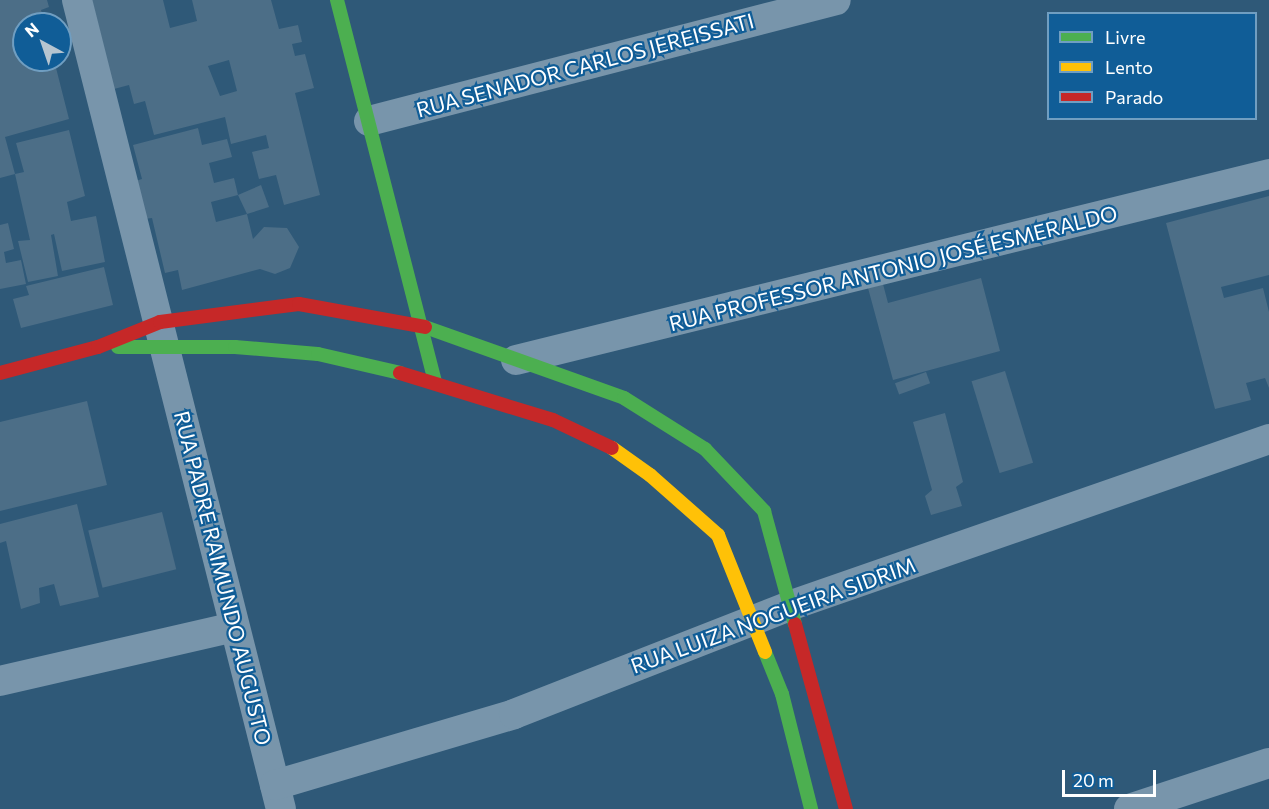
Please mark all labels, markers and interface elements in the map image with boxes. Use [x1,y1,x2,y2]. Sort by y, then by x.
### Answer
street label: RUA SENADOR CARLOS JEREISSATI [413,8,757,122]
north arrow [12,12,72,72]
legend [1047,12,1257,120]
text: N [21,18,42,40]
text: Livre [1105,26,1146,48]
text: Lento [1105,56,1153,78]
text: Parado [1105,86,1163,108]
street label: RUA PROFESSOR ANTONIO JOSÉ ESMERALDO [666,200,1120,336]
street label: RUA PADRE RAIMUNDO AUGUSTO [169,408,277,748]
street label: RUA LUIZA NOGUEIRA SIDRIM [627,552,919,678]
scale bar [1065,758,1160,796]
text: 20 m [1073,769,1114,791]

